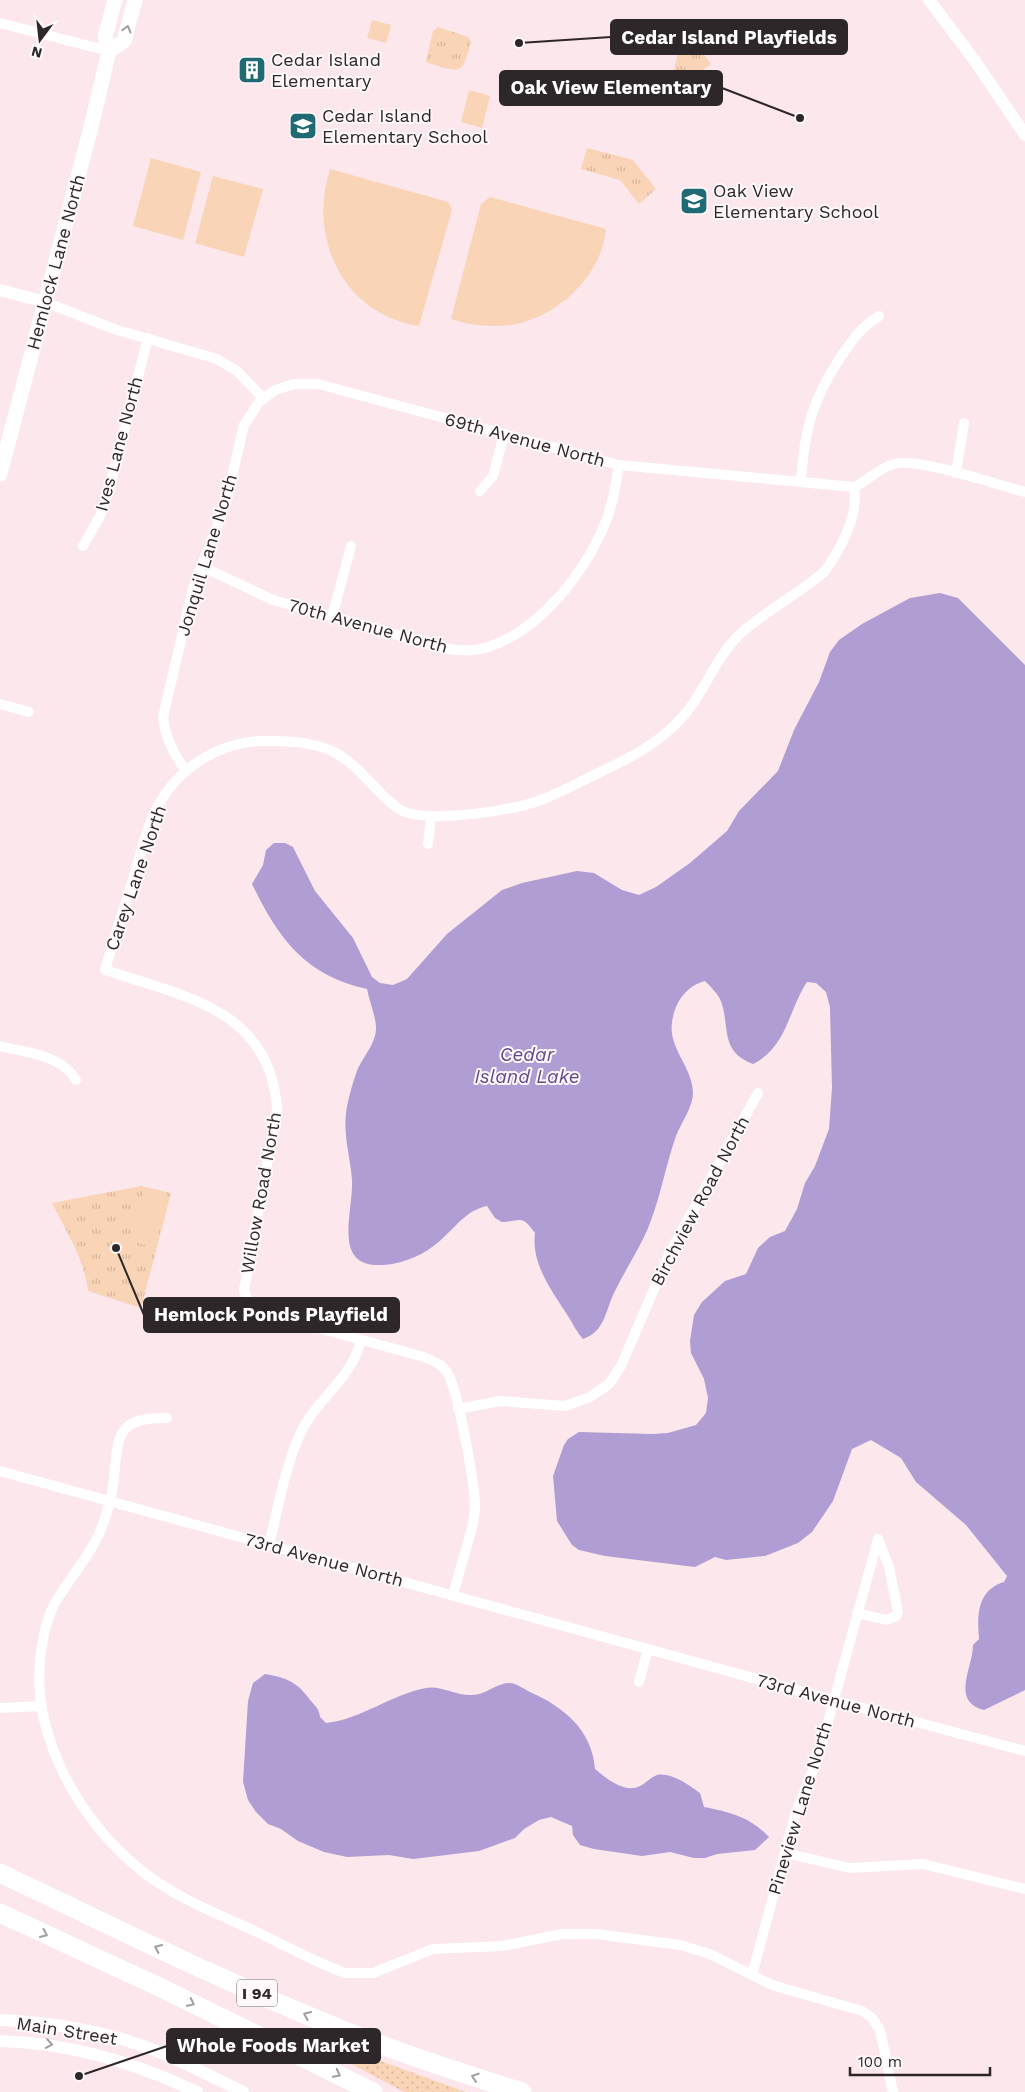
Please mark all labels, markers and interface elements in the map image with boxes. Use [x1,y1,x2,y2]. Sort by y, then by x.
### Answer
north arrow [15,15,65,65]
callout: Cedar Island Playfields [611,20,847,54]
one-way arrow [122,26,132,34]
text: Cedar Island Playfields [621,26,837,49]
text: N [30,43,44,62]
place label: Cedar Island Elementary [271,49,381,91]
building icon: Cedar Island Elementary [237,55,267,85]
callout: Oak View Elementary [500,71,722,105]
text: Oak View Elementary [511,76,712,99]
place label: Cedar Island Elementary School [322,105,488,147]
school or university icon: Cedar Island Elementary School [288,111,318,141]
street label: Hemlock Lane North [22,172,89,352]
place label: Oak View Elementary School [713,180,879,222]
school or university icon: Oak View Elementary School [679,186,709,216]
street label: Ives Lane North [90,374,147,514]
street label: 69th Avenue North [443,408,608,471]
street label: Jonquil Lane North [172,471,241,638]
street label: 70th Avenue North [286,594,450,657]
street label: Carey Lane North [101,802,170,953]
water label: Cedar Island Lake [474,1043,580,1088]
street label: Willow Road North [236,1110,285,1275]
street label: Birchview Road North [646,1112,753,1289]
callout: Hemlock Ponds Playfield [144,1298,399,1332]
text: Hemlock Ponds Playfield [154,1303,388,1326]
street label: 73rd Avenue North [242,1528,406,1591]
street label: 73rd Avenue North [754,1669,918,1732]
street label: Pineview Lane North [763,1719,836,1897]
one-way arrow [39,1927,48,1938]
one-way arrow [155,1944,164,1954]
road number: I 94 [237,1980,277,2006]
one-way arrow [186,1996,195,2007]
one-way arrow [303,2010,311,2020]
street label: Main Street [15,2012,119,2049]
callout: Whole Foods Market [167,2029,380,2063]
text: Whole Foods Market [177,2034,370,2057]
one-way arrow [44,2039,53,2049]
scale bar [850,2044,990,2076]
text: 100 m [858,2053,902,2071]
one-way arrow [332,2068,341,2078]
one-way arrow [472,2073,480,2083]

